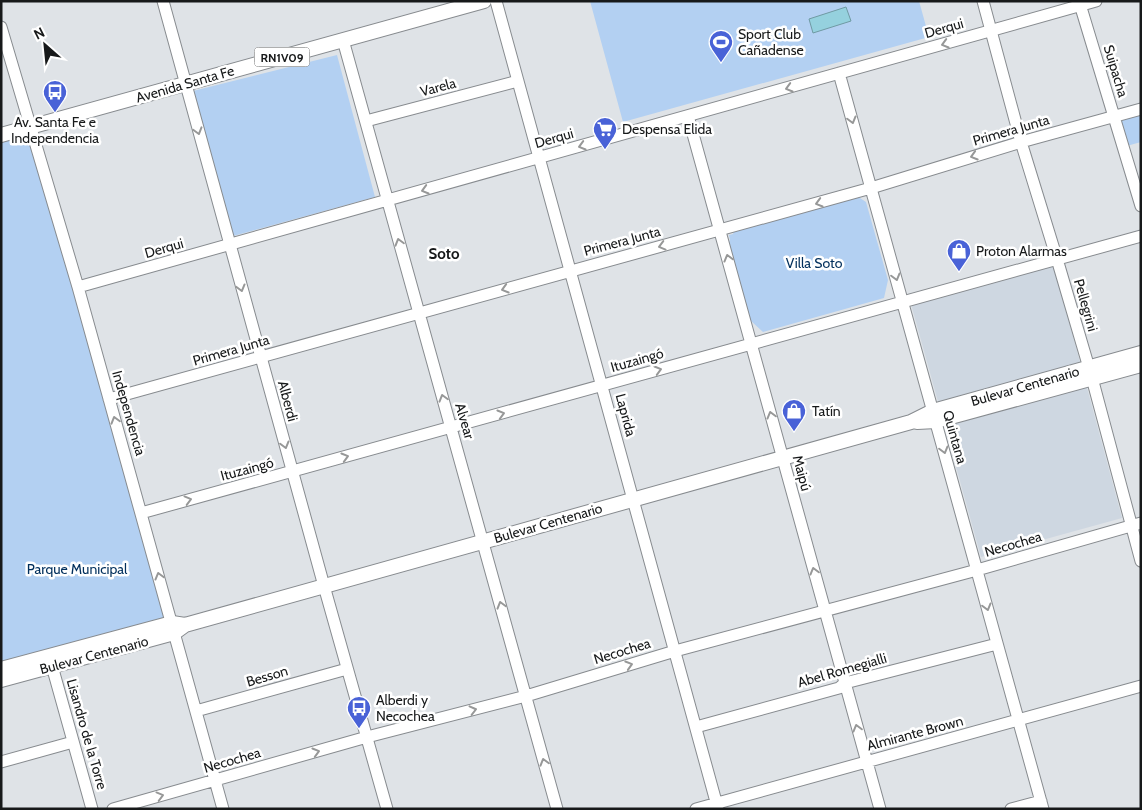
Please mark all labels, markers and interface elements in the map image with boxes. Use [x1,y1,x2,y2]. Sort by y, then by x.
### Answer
street label: Derqui [922,14,966,42]
north arrow [20,20,70,70]
text: N [31,23,48,44]
place label: Sport Club Cañadense [738,25,804,59]
sports icon: Sport Club Cañadense [708,29,734,63]
one-way arrow [941,38,950,48]
street label: Suipacha [1100,43,1133,100]
road number: RN1V09 [254,48,310,66]
street label: Avenida Santa Fe [134,61,236,107]
street label: Varela [418,74,458,100]
bus stop icon: Av. Santa Fe e Independencia [42,79,68,113]
one-way arrow [785,82,793,92]
street label: Primera Junta [971,110,1052,150]
place label: Av. Santa Fe e Independencia [11,113,99,147]
supermarket icon: Despensa Elida [592,116,618,150]
one-way arrow [847,116,857,124]
place label: Despensa Elida [622,120,712,138]
street label: Derqui [532,124,576,152]
one-way arrow [192,127,202,135]
one-way arrow [578,140,586,150]
one-way arrow [971,151,979,161]
one-way arrow [422,184,430,194]
one-way arrow [815,197,823,207]
street label: Primera Junta [582,222,663,260]
street label: Derqui [142,234,186,262]
one-way arrow [395,238,405,246]
shop icon: Proton Alarmas [946,238,972,272]
one-way arrow [658,240,666,251]
place label: Proton Alarmas [976,242,1067,260]
district label: Soto [429,245,460,263]
park label: Villa Soto [786,254,843,272]
one-way arrow [723,255,733,263]
one-way arrow [890,272,900,281]
street label: Pellegrini [1070,277,1102,333]
one-way arrow [236,283,246,291]
one-way arrow [502,283,510,293]
street label: Primera Junta [191,330,272,370]
street label: Ituzaingó [608,344,666,376]
street label: Bulevar Centenario [969,362,1082,410]
one-way arrow [654,365,662,376]
street label: Independencia [108,368,150,458]
street label: Alberdi [274,379,302,424]
street label: Laprida [612,392,640,439]
one-way arrow [438,394,449,403]
shop icon: Tatín [781,398,807,432]
street label: Alvear [451,401,479,442]
place label: Tatín [812,402,841,420]
street label: Quintana [939,408,971,466]
one-way arrow [497,409,505,419]
one-way arrow [766,410,777,419]
one-way arrow [110,415,121,424]
one-way arrow [279,440,289,448]
one-way arrow [938,446,948,454]
street label: Ituzaingó [218,453,276,485]
one-way arrow [340,453,348,463]
street label: Maipú [789,453,815,493]
one-way arrow [184,496,192,506]
street label: Bulevar Centenario [492,499,605,547]
street label: Necochea [982,527,1044,561]
park label: Parque Municipal [27,560,128,578]
one-way arrow [809,567,820,576]
one-way arrow [154,573,164,581]
one-way arrow [496,602,506,610]
one-way arrow [981,603,992,612]
street label: Bulevar Centenario [38,632,151,678]
street label: Necochea [591,634,653,668]
street label: Abel Romegialli [795,649,889,691]
one-way arrow [624,660,633,670]
street label: Besson [244,661,290,691]
street label: Lisandro de la Torre [63,677,111,791]
place label: Alberdi y Necochea [376,691,435,725]
bus stop icon: Alberdi y Necochea [346,695,372,729]
one-way arrow [468,705,477,716]
street label: Almirante Brown [865,711,965,754]
one-way arrow [853,724,863,733]
street label: Necochea [201,743,263,777]
one-way arrow [311,747,320,757]
one-way arrow [539,757,550,766]
one-way arrow [155,791,164,802]

